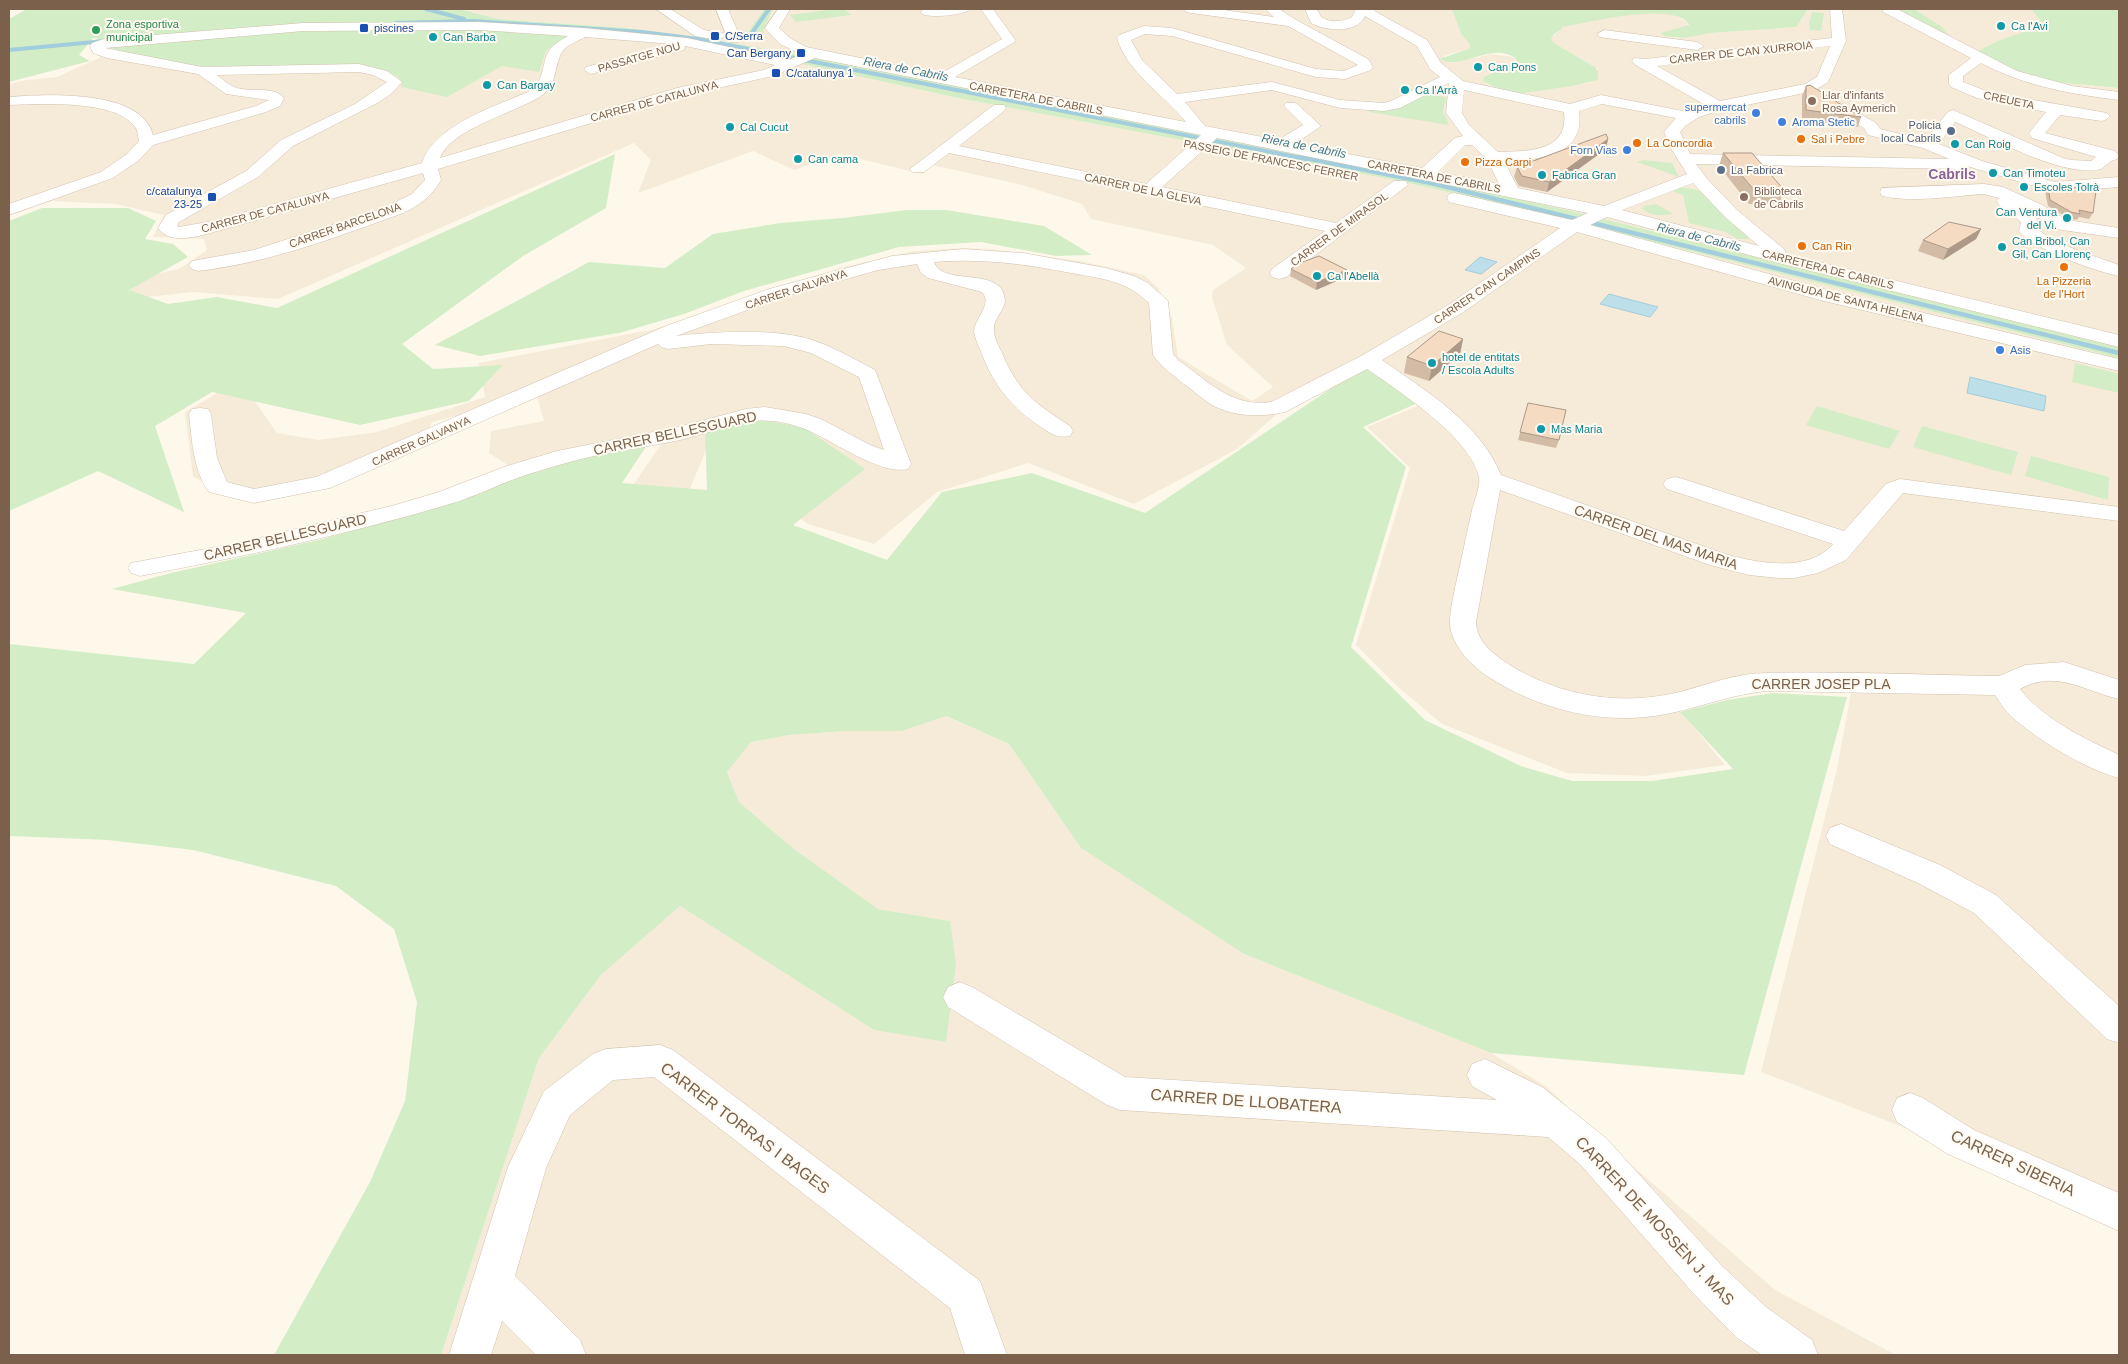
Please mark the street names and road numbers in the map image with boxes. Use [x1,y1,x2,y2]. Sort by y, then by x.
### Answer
street label: CARRER DE CAN XURROIA [1669,38,1814,66]
street label: PASSATGE NOU [596,39,682,75]
street label: CARRER DE CATALUNYA [589,78,720,124]
street label: CARRETERA DE CABRILS [968,79,1104,117]
street label: CREUETA [1982,89,2036,111]
street label: PASSEIG DE FRANCESC FERRER [1183,137,1359,183]
street label: CARRETERA DE CABRILS [1366,157,1502,195]
street label: CARRER DE LA GLEVA [1083,171,1203,207]
street label: CARRER DE CATALUNYA [200,189,331,235]
street label: CARRER DE MIRASOL [1288,190,1390,268]
street label: CARRER BARCELONA [288,200,403,250]
street label: CARRER CAN CAMPINS [1431,246,1543,326]
street label: CARRETERA DE CABRILS [1761,247,1895,291]
street label: CARRER GALVANYA [744,267,849,311]
street label: AVINGUDA DE SANTA HELENA [1767,274,1926,324]
street label: CARRER BELLESGUARD [592,408,758,458]
street label: CARRER GALVANYA [370,414,473,468]
street label: CARRER DEL MAS MARIA [1572,501,1741,573]
street label: CARRER BELLESGUARD [202,510,368,564]
street label: CARRER JOSEP PLA [1751,676,1891,692]
street label: CARRER TORRAS I BAGES [657,1059,833,1197]
street label: CARRER DE LLOBATERA [1150,1086,1343,1116]
street label: CARRER SIBERIA [1948,1127,2078,1199]
street label: CARRER DE MOSSÈN J. MAS [1572,1133,1738,1309]

